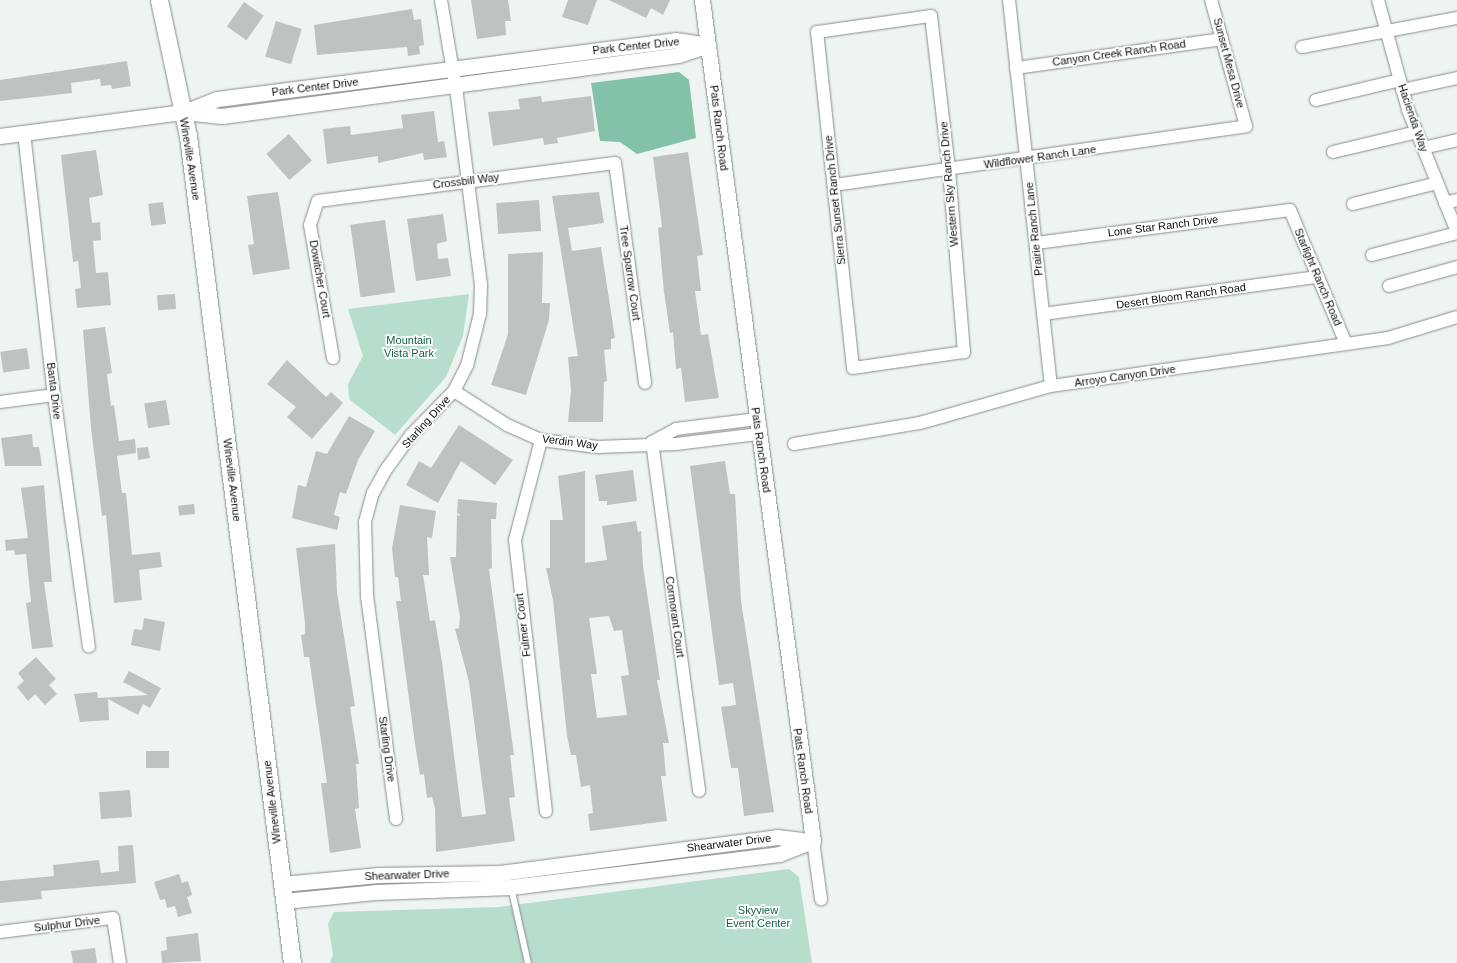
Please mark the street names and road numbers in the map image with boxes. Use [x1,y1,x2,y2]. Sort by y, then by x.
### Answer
street label: Sunset Mesa Drive [1211,16,1247,110]
street label: Park Center Drive [592,35,680,57]
street label: Canyon Creek Ranch Road [1051,37,1187,69]
street label: Park Center Drive [271,75,359,99]
street label: Hacienda Way [1395,82,1431,154]
street label: Pats Ranch Road [707,84,731,172]
street label: Wineville Avenue [177,116,203,202]
street label: Western Sky Ranch Drive [937,121,961,247]
street label: Sierra Sunset Ranch Drive [822,135,848,265]
street label: Wildflower Ranch Lane [983,143,1097,171]
street label: Crossbill Way [432,170,500,192]
street label: Prairie Ranch Lane [1023,181,1045,277]
street label: Lone Star Ranch Drive [1107,213,1219,239]
street label: Tree Sparrow Court [617,224,643,322]
street label: Starlight Ranch Road [1291,226,1345,328]
street label: Dowitcher Court [307,239,333,319]
street label: Desert Bloom Ranch Road [1115,280,1247,312]
street label: Banta Drive [44,362,64,420]
street label: Arroyo Canyon Drive [1074,362,1176,390]
street label: Starling Drive [399,393,453,451]
street label: Pats Ranch Road [748,406,774,494]
street label: Verdin Way [541,432,599,452]
street label: Wineville Avenue [220,437,244,523]
street label: Cormorant Court [663,576,687,658]
street label: Fulmer Court [513,592,533,658]
street label: Starling Drive [376,715,398,783]
street label: Pats Ranch Road [790,727,816,815]
street label: Wineville Avenue [260,759,284,845]
street label: Shearwater Drive [686,831,772,855]
street label: Shearwater Drive [364,867,450,883]
street label: Sulphur Drive [33,913,101,935]

